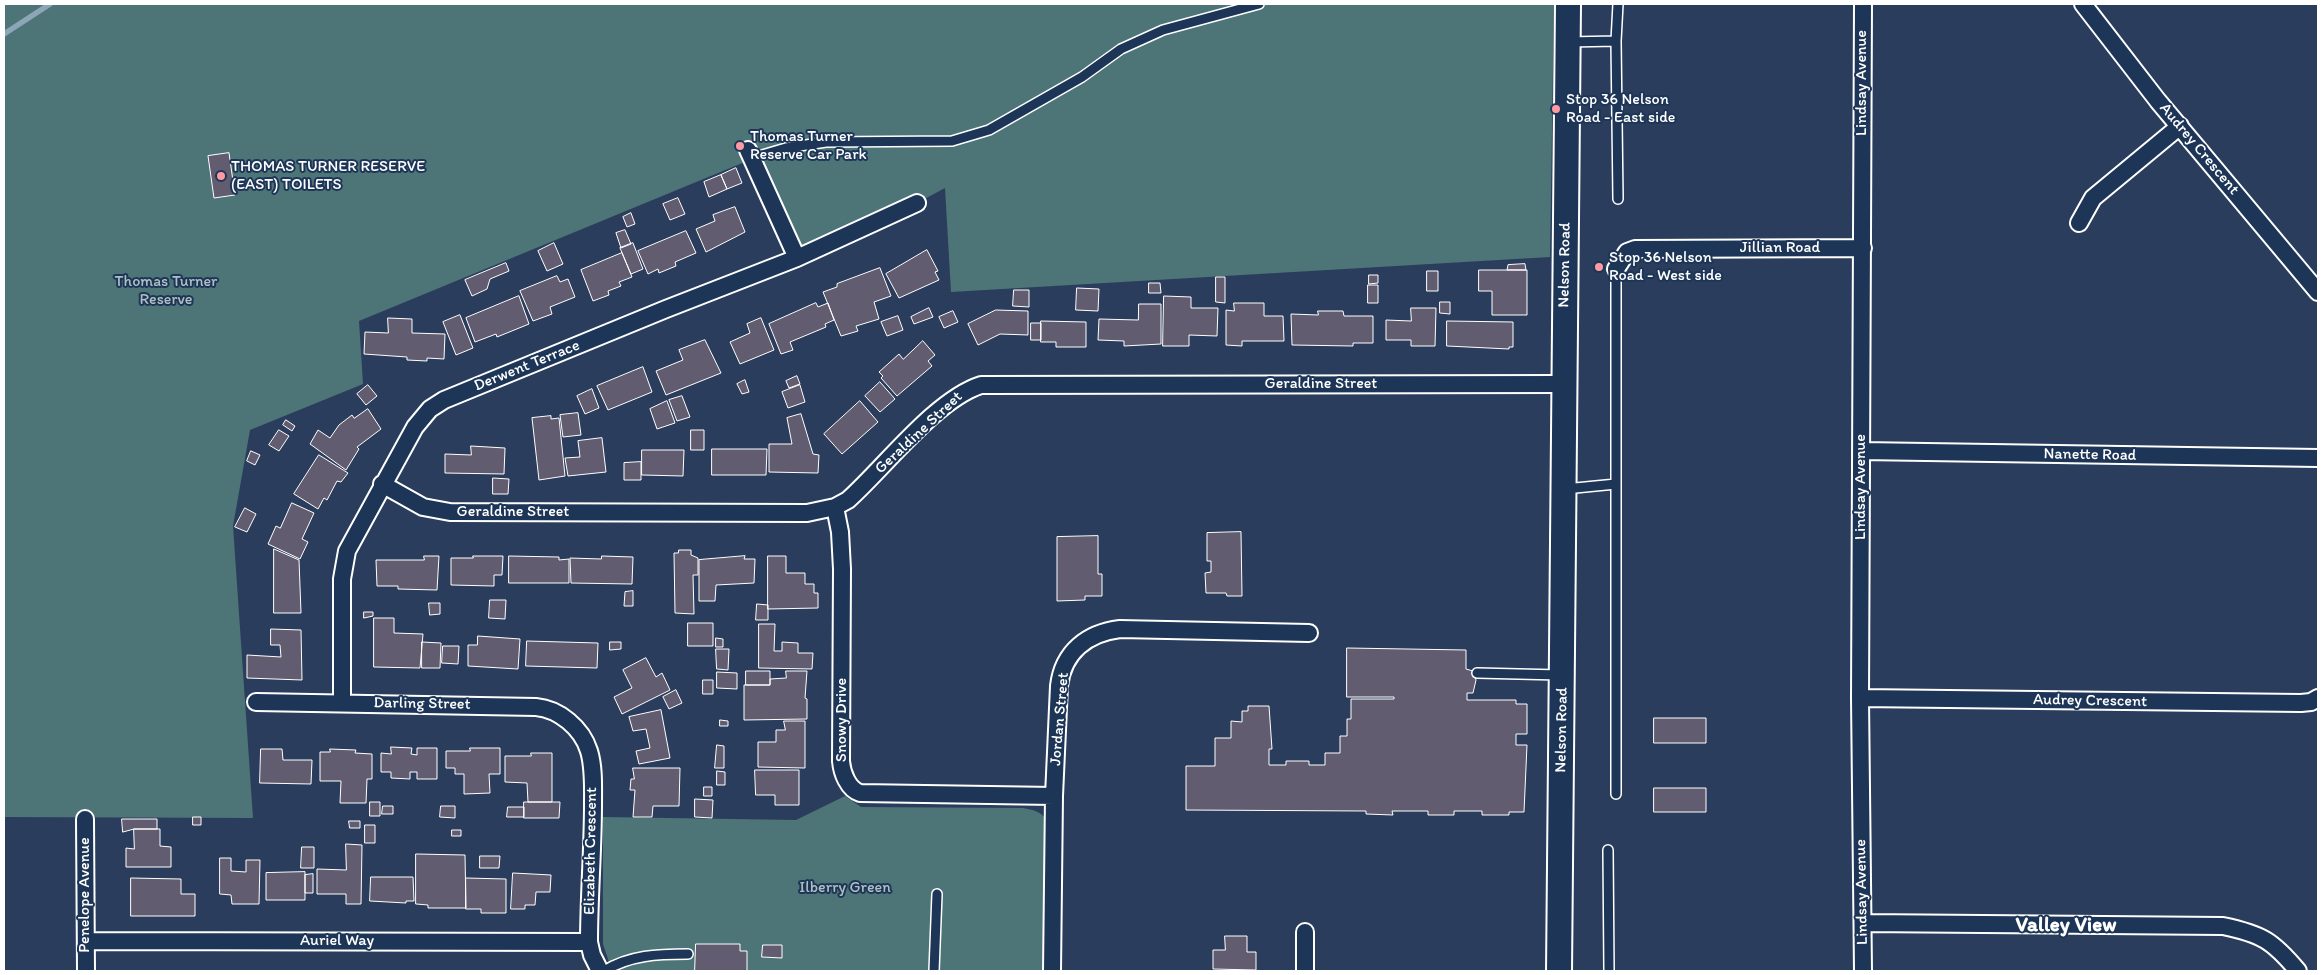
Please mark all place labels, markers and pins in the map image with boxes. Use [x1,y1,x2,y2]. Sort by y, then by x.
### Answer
place label: Stop 36 Nelson Road - East side [1566,90,1675,128]
marker: Stop 36 Nelson Road - East side [1550,103,1562,115]
place label: Thomas Turner Reserve Car Park [750,127,867,165]
marker: Thomas Turner Reserve Car Park [734,140,746,152]
place label: THOMAS TURNER RESERVE (EAST) TOILETS [231,157,425,195]
marker: THOMAS TURNER RESERVE (EAST) TOILETS [215,170,227,182]
place label: Stop 36 Nelson Road - West side [1609,248,1722,286]
marker: Stop 36 Nelson Road - West side [1593,261,1605,273]

